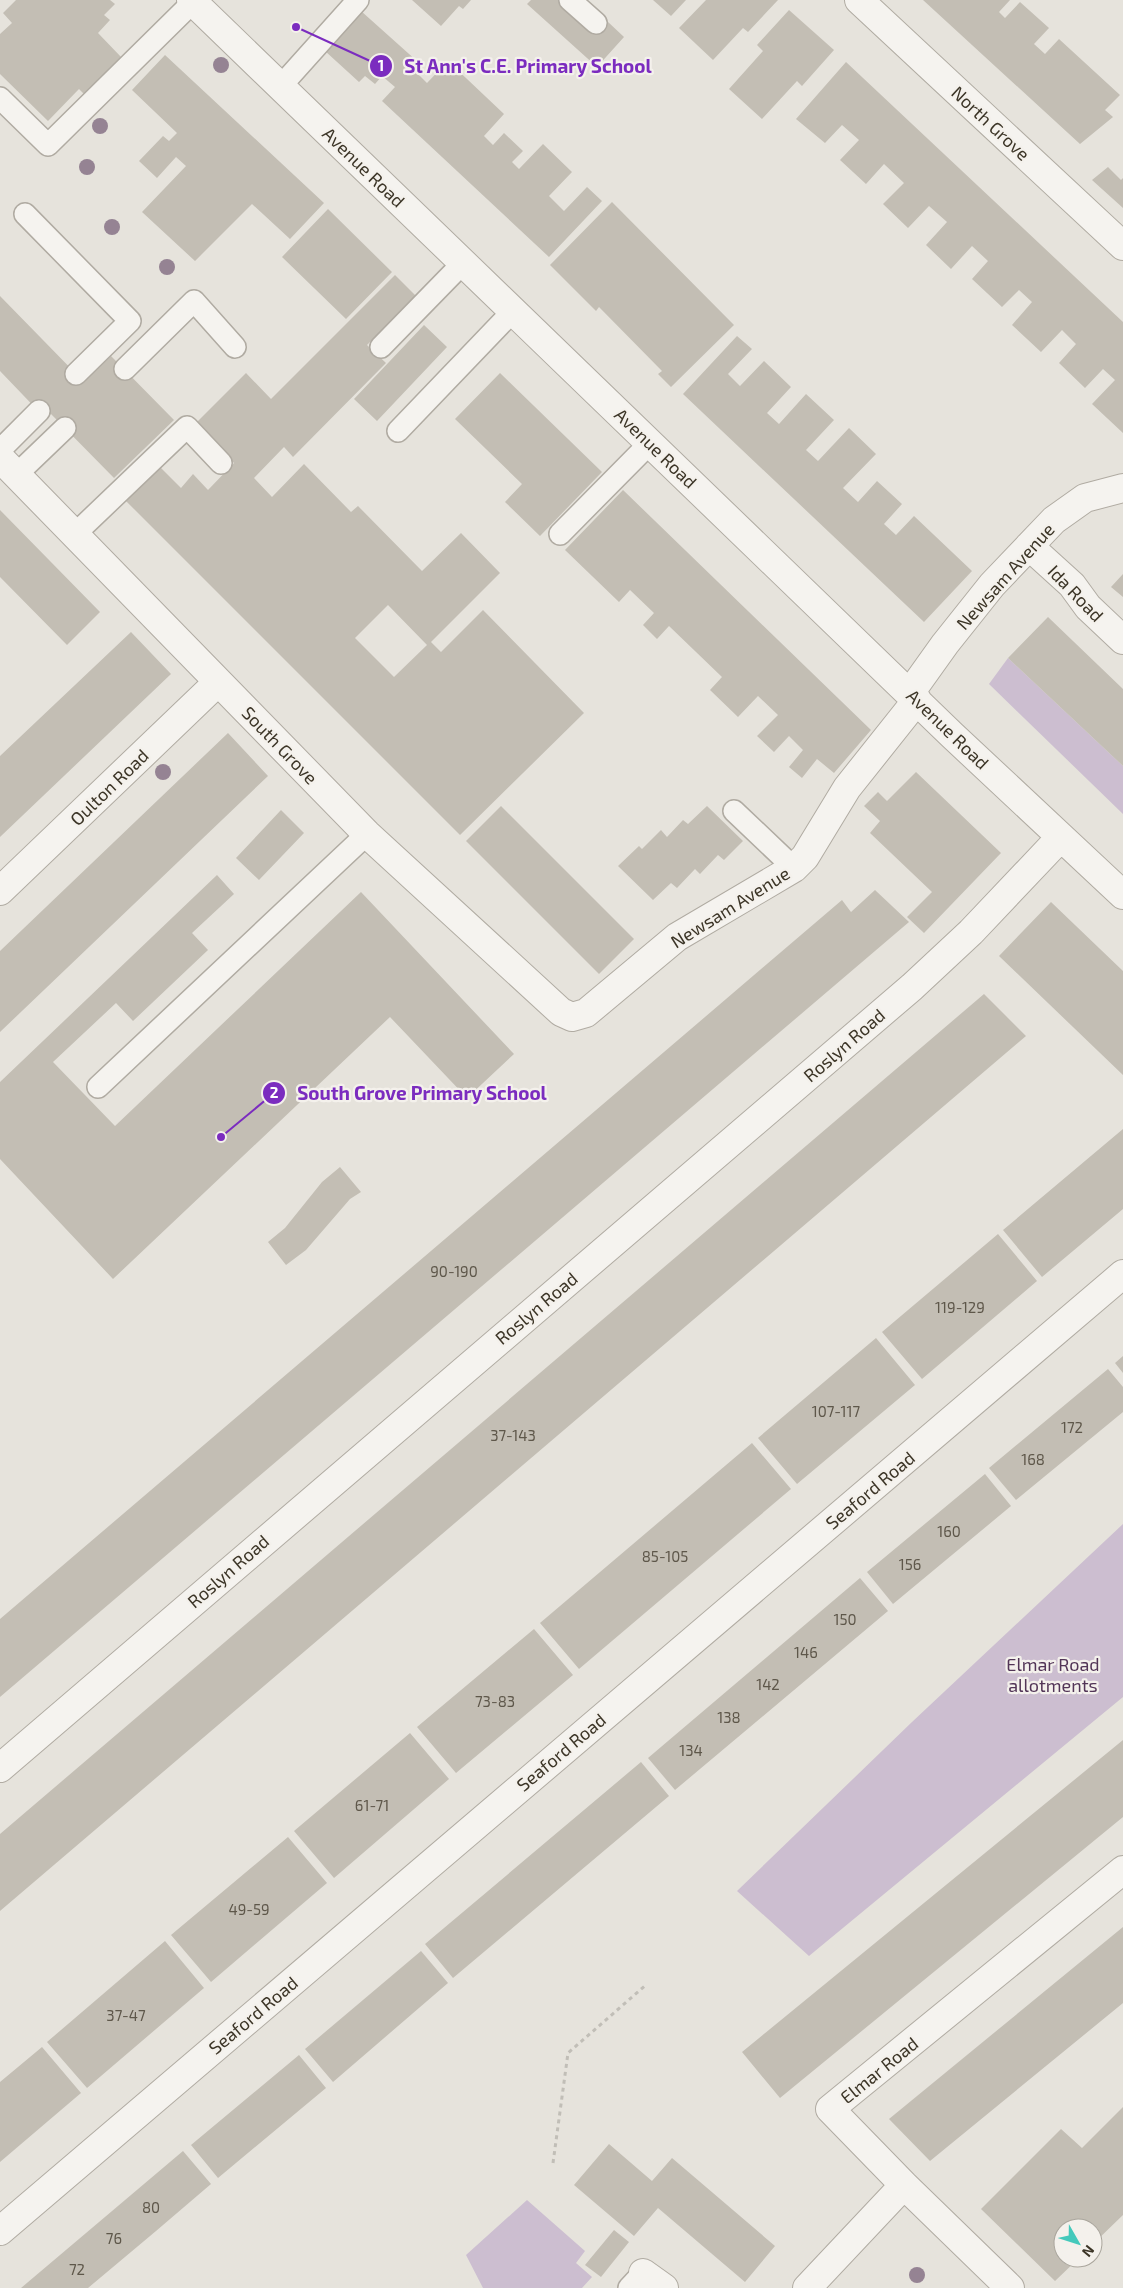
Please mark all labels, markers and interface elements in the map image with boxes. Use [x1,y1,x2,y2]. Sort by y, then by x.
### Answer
callout: St Ann's C.E. Primary School [368,49,662,83]
text: St Ann's C.E. Primary School [404,54,652,78]
text: 1 [378,56,384,74]
street label: North Grove [947,81,1035,165]
street label: Avenue Road [318,122,410,212]
street label: Avenue Road [610,403,702,493]
street label: Newsam Avenue [951,518,1059,634]
street label: Ida Road [1044,560,1108,626]
street label: Avenue Road [902,684,994,774]
street label: South Grove [238,702,322,788]
street label: Oulton Road [65,744,153,830]
street label: Newsam Avenue [667,862,793,952]
street label: Roslyn Road [799,1004,889,1086]
callout: South Grove Primary School [262,1076,557,1110]
text: South Grove Primary School [297,1081,548,1105]
text: 2 [270,1083,279,1101]
house number: 90-190 [430,1262,478,1280]
street label: Roslyn Road [490,1267,582,1349]
house number: 119-129 [935,1298,985,1316]
house number: 107-117 [812,1402,860,1420]
house number: 172 [1061,1418,1083,1436]
house number: 37-143 [490,1426,536,1444]
street label: Seaford Road [821,1446,919,1534]
house number: 168 [1021,1450,1045,1468]
house number: 160 [937,1522,961,1540]
street label: Roslyn Road [183,1530,273,1612]
house number: 85-105 [642,1547,688,1565]
house number: 156 [899,1555,921,1573]
house number: 150 [833,1610,857,1628]
house number: 146 [794,1643,818,1661]
park label: Elmar Road allotments [1006,1653,1100,1696]
house number: 142 [756,1675,780,1693]
house number: 73-83 [475,1692,515,1710]
street label: Seaford Road [512,1708,610,1796]
house number: 138 [717,1708,741,1726]
house number: 134 [679,1741,703,1759]
house number: 61-71 [355,1796,389,1814]
house number: 49-59 [228,1900,270,1918]
street label: Seaford Road [204,1971,302,2059]
house number: 37-47 [106,2006,146,2024]
street label: Elmar Road [836,2032,922,2108]
house number: 80 [142,2198,160,2216]
north arrow [1053,2218,1103,2268]
house number: 76 [106,2229,122,2247]
text: N [1079,2242,1098,2261]
house number: 72 [69,2260,85,2278]

